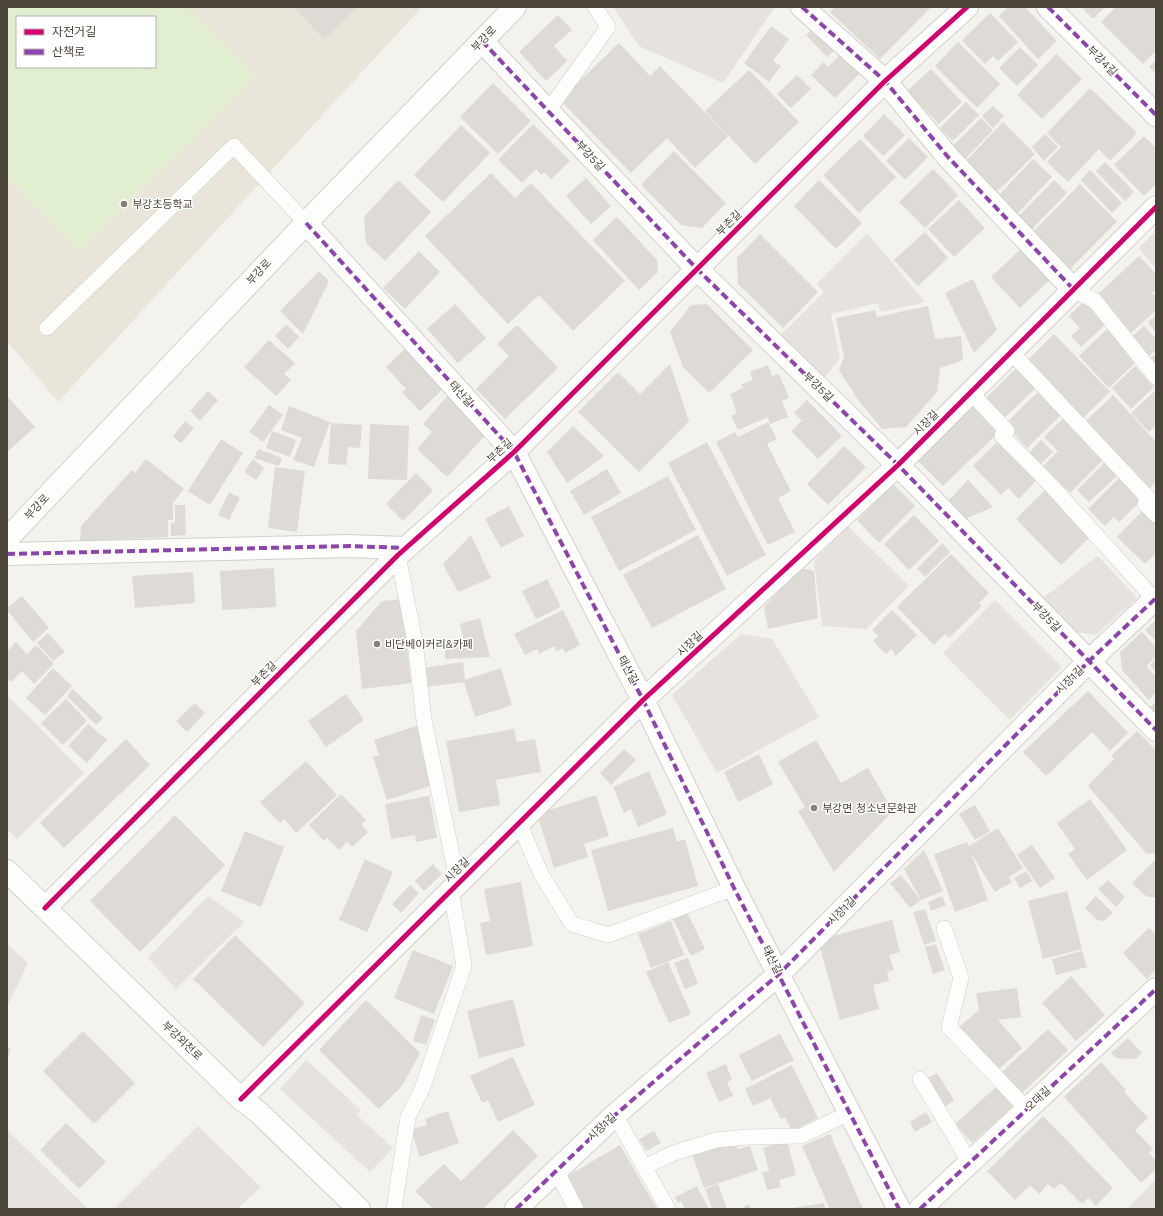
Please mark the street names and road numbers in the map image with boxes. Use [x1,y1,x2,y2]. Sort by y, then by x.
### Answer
street label: 부강로 [469,24,499,54]
street label: 부강4길 [1084,43,1120,79]
street label: 부강5길 [573,138,607,174]
street label: 부촌길 [714,208,744,238]
street label: 부강로 [244,256,274,288]
street label: 부강5길 [800,370,836,404]
street label: 태산길 [446,378,476,410]
street label: 시장길 [911,408,941,438]
street label: 부촌길 [484,436,516,466]
street label: 부강로 [22,491,52,523]
street label: 부강5길 [1029,599,1063,635]
street label: 시장길 [674,629,706,659]
street label: 태산길 [615,654,641,686]
street label: 부촌길 [249,659,279,689]
street label: 시장1길 [1053,663,1087,697]
street label: 시장길 [442,855,472,885]
street label: 시장1길 [825,894,859,928]
street label: 태산길 [759,944,785,976]
street label: 부강외천로 [159,1019,205,1063]
street label: 오대길 [1022,1084,1054,1114]
street label: 시장1길 [585,1110,619,1144]

